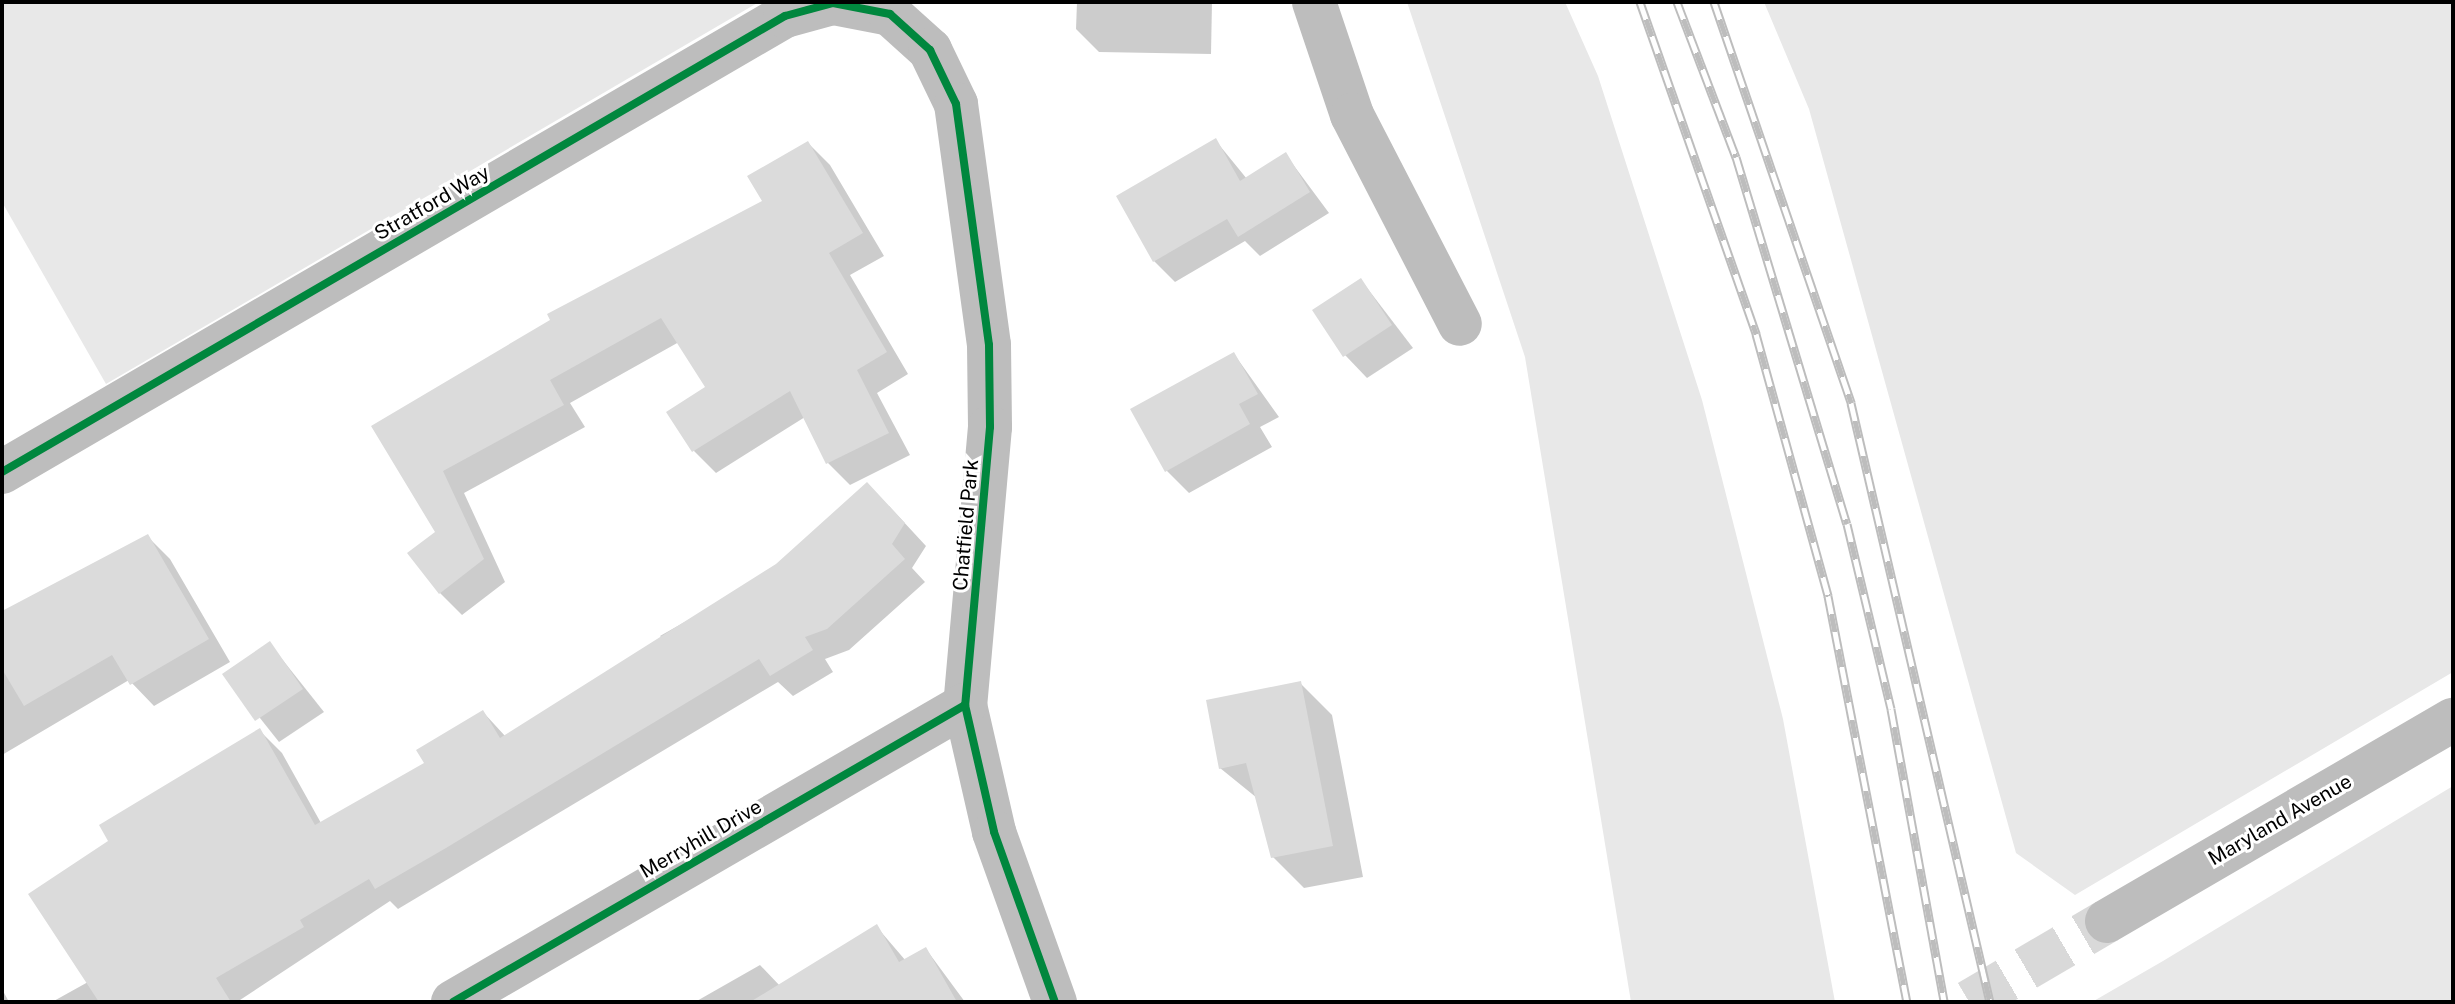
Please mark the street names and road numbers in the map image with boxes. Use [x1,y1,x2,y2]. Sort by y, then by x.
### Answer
street label: Stratford Way [370,160,494,246]
street label: Chatfield Park [948,458,984,592]
street label: Maryland Avenue [2204,769,2356,871]
street label: Merryhill Drive [636,794,766,884]

